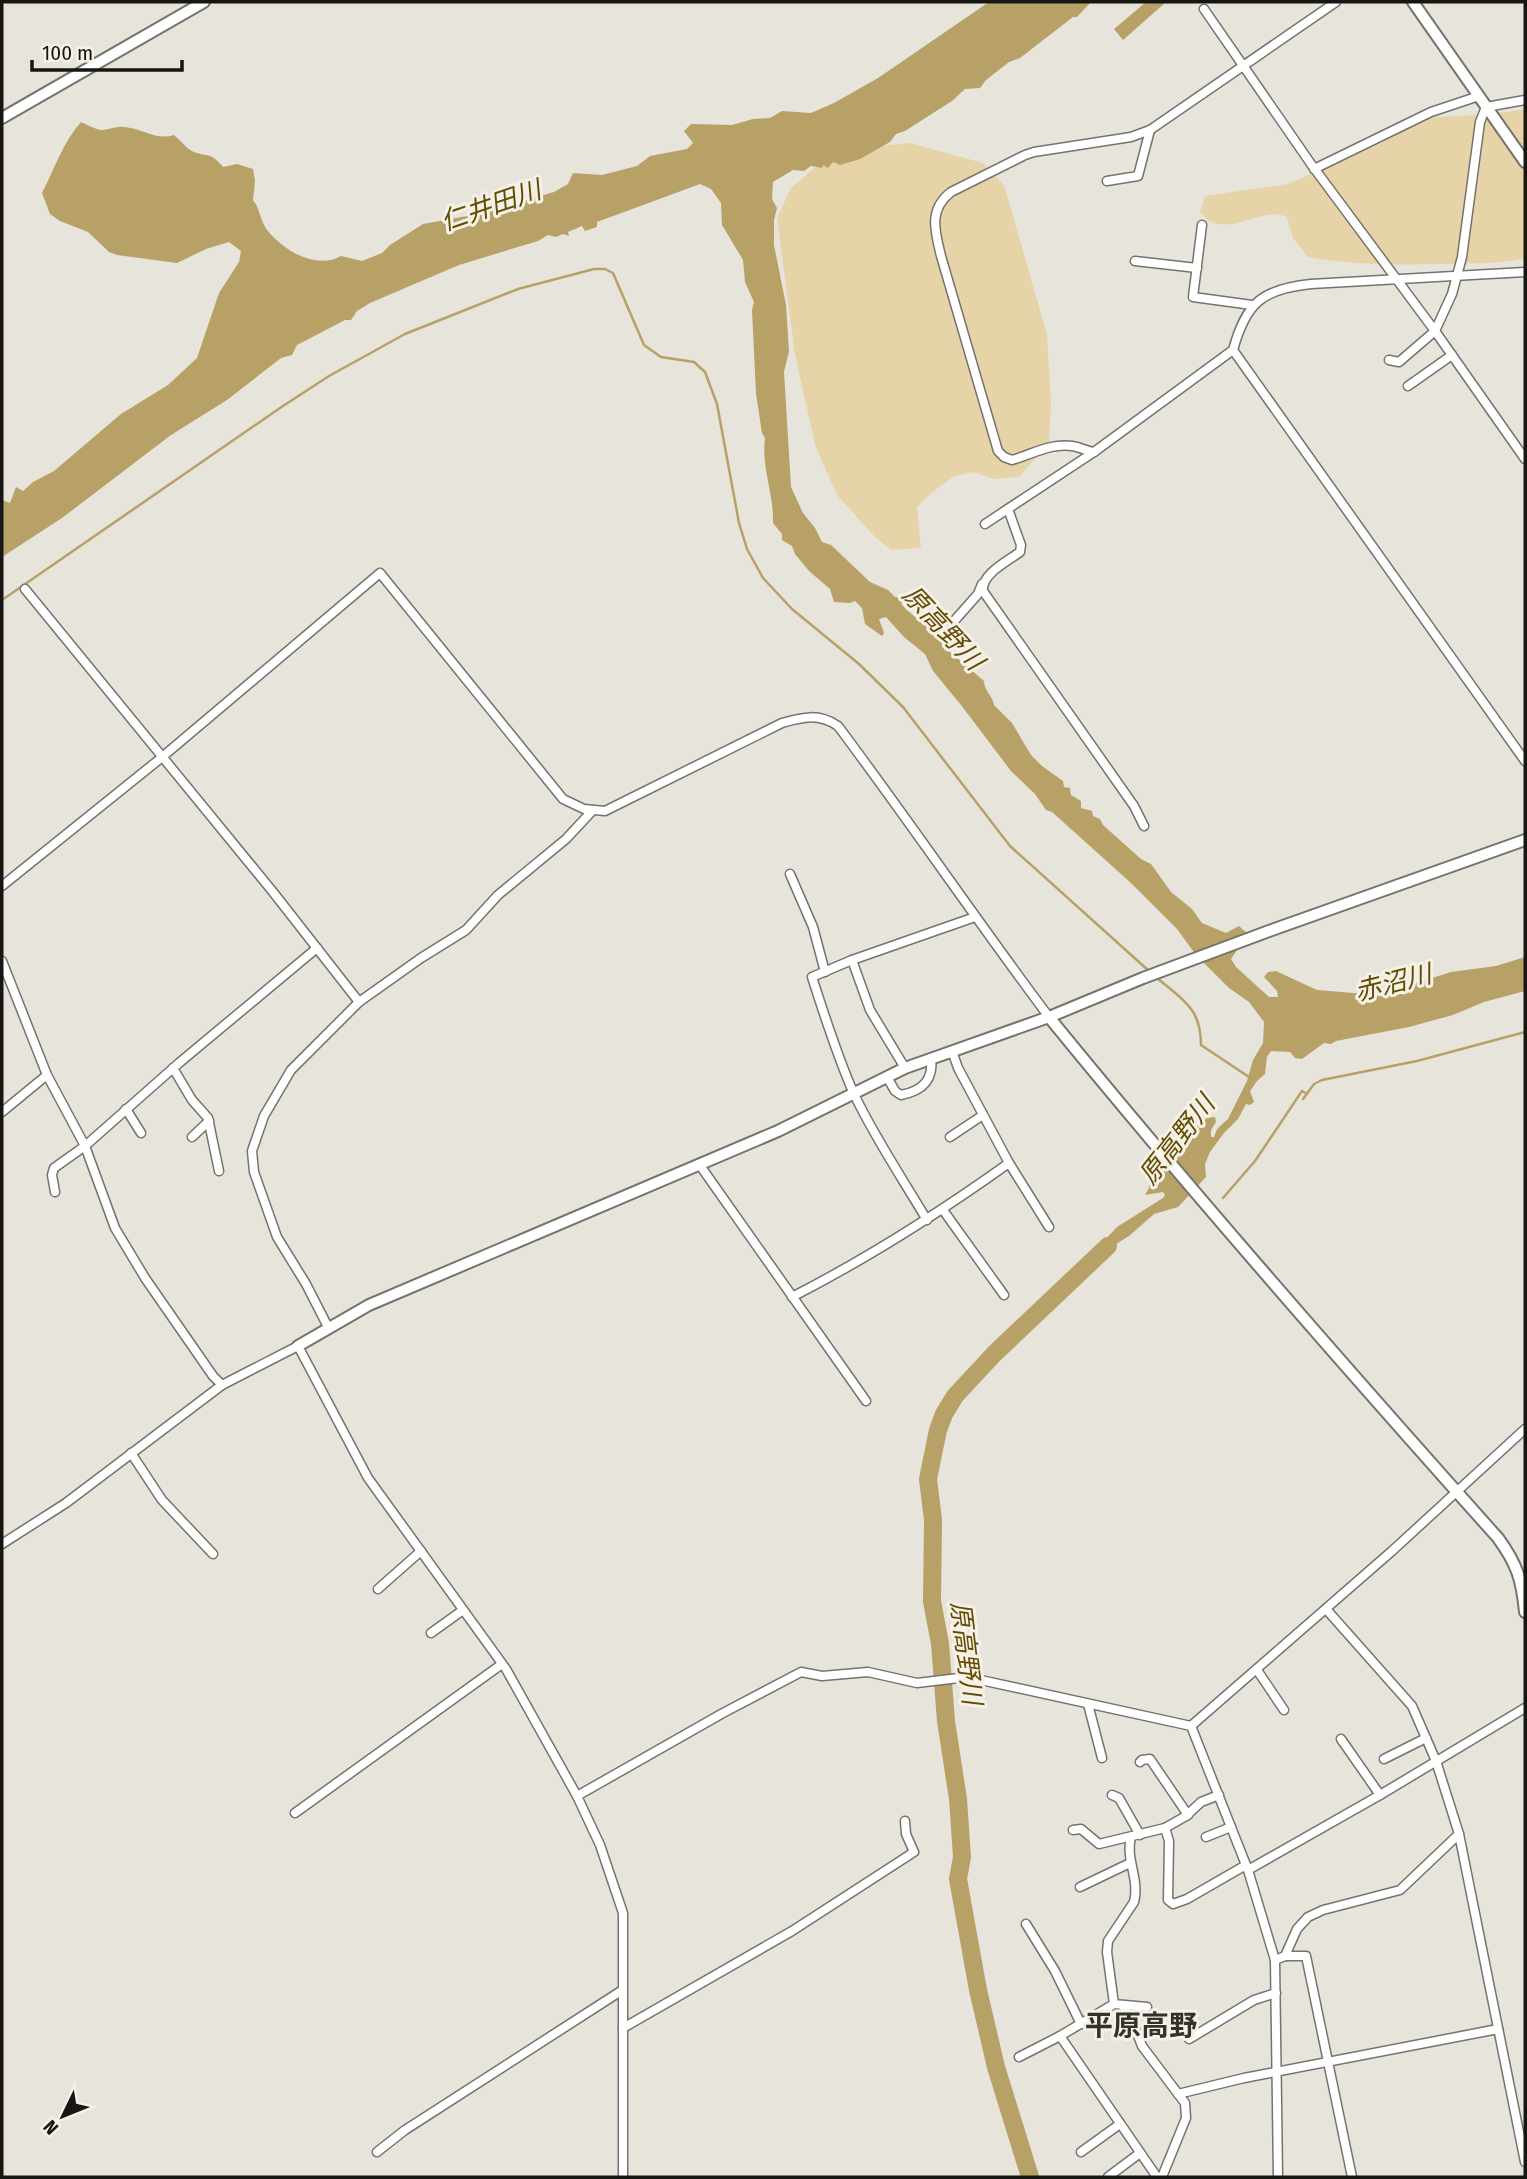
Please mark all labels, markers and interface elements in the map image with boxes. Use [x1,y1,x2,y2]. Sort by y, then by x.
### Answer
scale bar [32,28,182,72]
text: 100 m [42,40,93,66]
water label: 仁井田川 [437,173,548,238]
water label: 原高野川 [896,579,992,679]
water label: 赤沼川 [1351,958,1437,1007]
water label: 原高野川 [1133,1087,1223,1191]
water label: 原高野川 [944,1599,988,1709]
district label: 平原高野 [1085,2009,1197,2042]
north arrow [28,2081,98,2151]
text: N [39,2115,63,2139]

